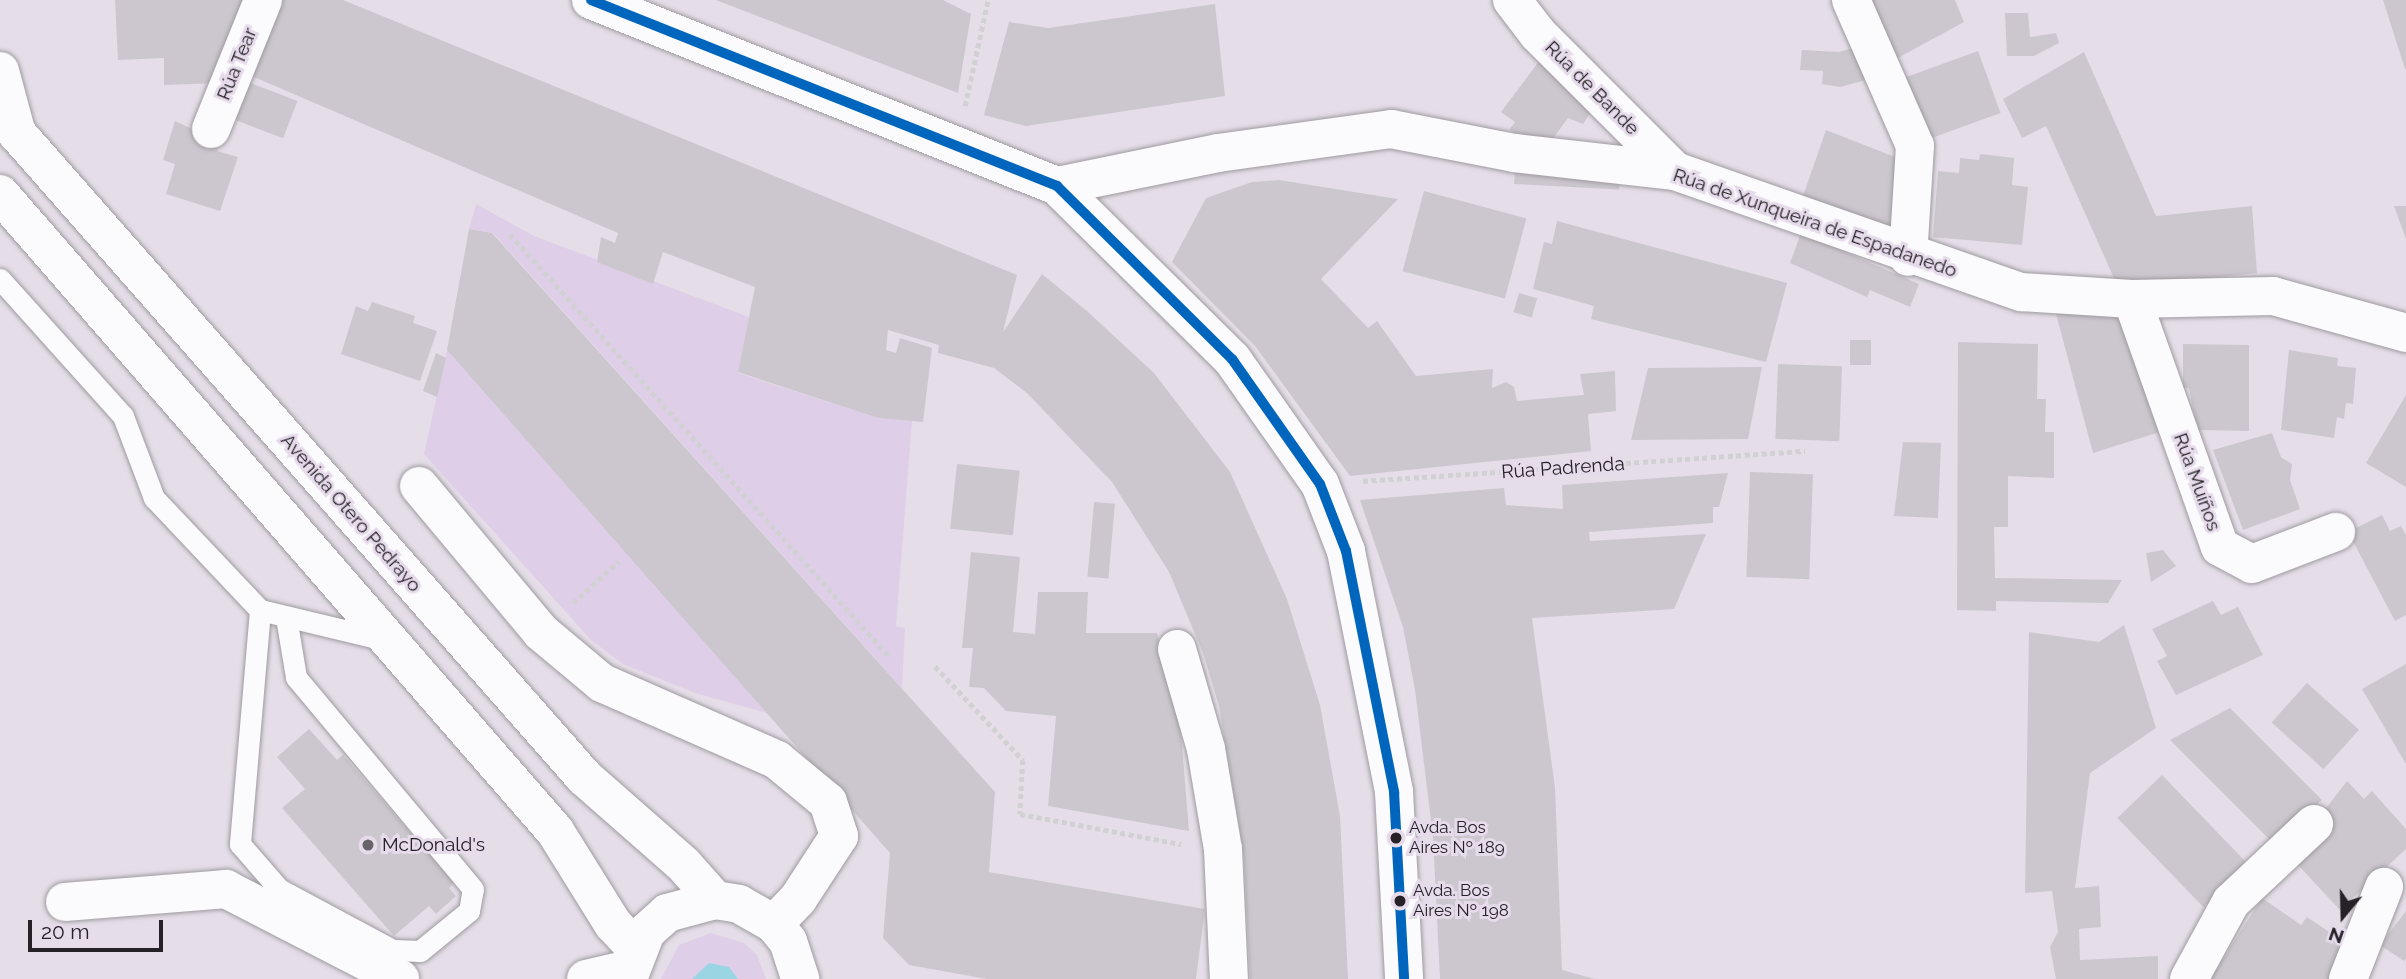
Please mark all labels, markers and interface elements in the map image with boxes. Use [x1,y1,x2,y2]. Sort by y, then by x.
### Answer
street label: Rúa Tear [212,24,262,104]
street label: Rúa de Bande [1540,36,1644,140]
street label: Rúa de Xunqueira de Espadanedo [1670,164,1960,282]
street label: Avenida Otero Pedrayo [276,429,426,597]
street label: Rúa Muíños [2169,430,2225,534]
street label: Rúa Padrenda [1501,452,1625,484]
place label: Avda. Bos Aires Nº 189 [1409,818,1505,858]
marker: Avda. Bos Aires Nº 189 [1389,831,1403,845]
place label: McDonald's [382,834,485,856]
marker: McDonald's [360,837,376,853]
place label: Avda. Bos Aires Nº 198 [1413,881,1509,921]
north arrow [2308,881,2378,951]
marker: Avda. Bos Aires Nº 198 [1393,894,1407,908]
scale bar [32,906,166,950]
text: 20 m [41,919,89,944]
text: N [2326,923,2347,949]

